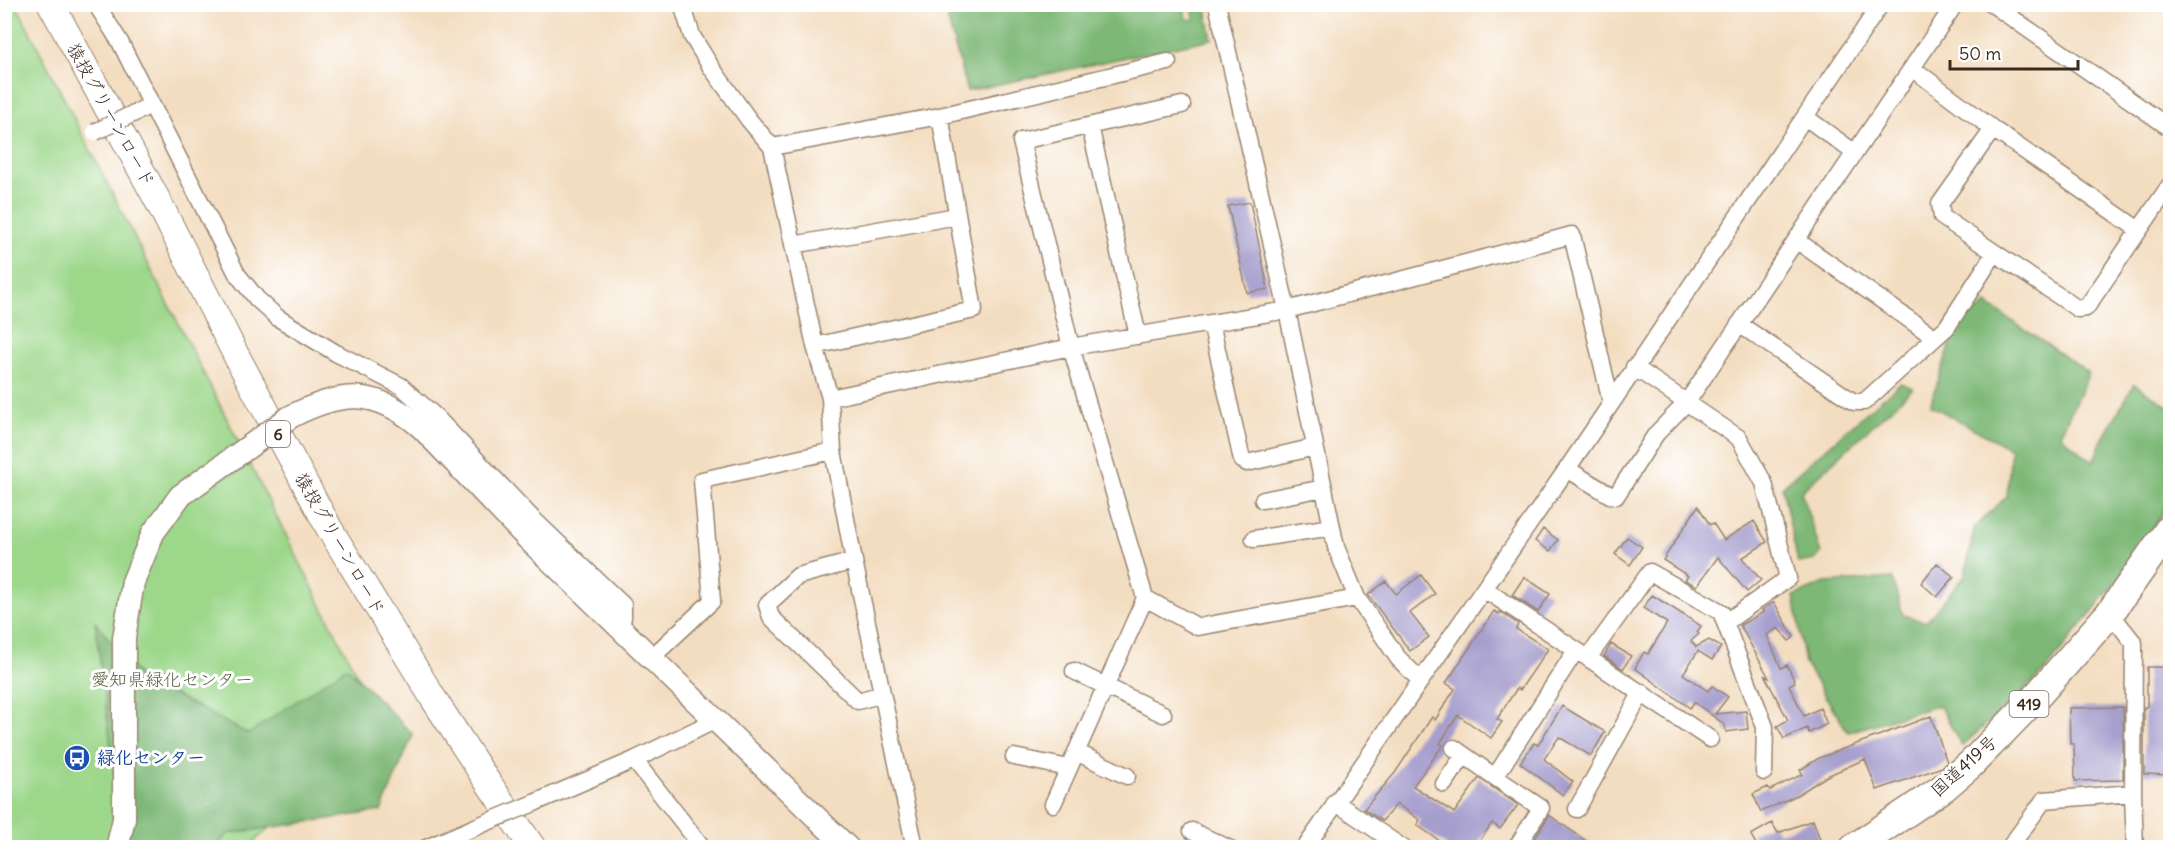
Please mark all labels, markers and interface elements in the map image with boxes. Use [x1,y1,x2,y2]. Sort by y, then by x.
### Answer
scale bar [1950,33,2078,71]
street label: 猿投グリーンロード [62,39,161,191]
text: 50 m [1959,42,2001,65]
road number: 6 [266,421,290,447]
street label: 猿投グリーンロード [290,468,391,619]
park label: 愛知県緑化センター [91,668,253,691]
road number: 419 [2010,691,2048,717]
street label: 国道419号 [1926,730,2002,802]
bus stop icon: 緑化センター [62,743,92,773]
place label: 緑化センター [97,746,205,769]

